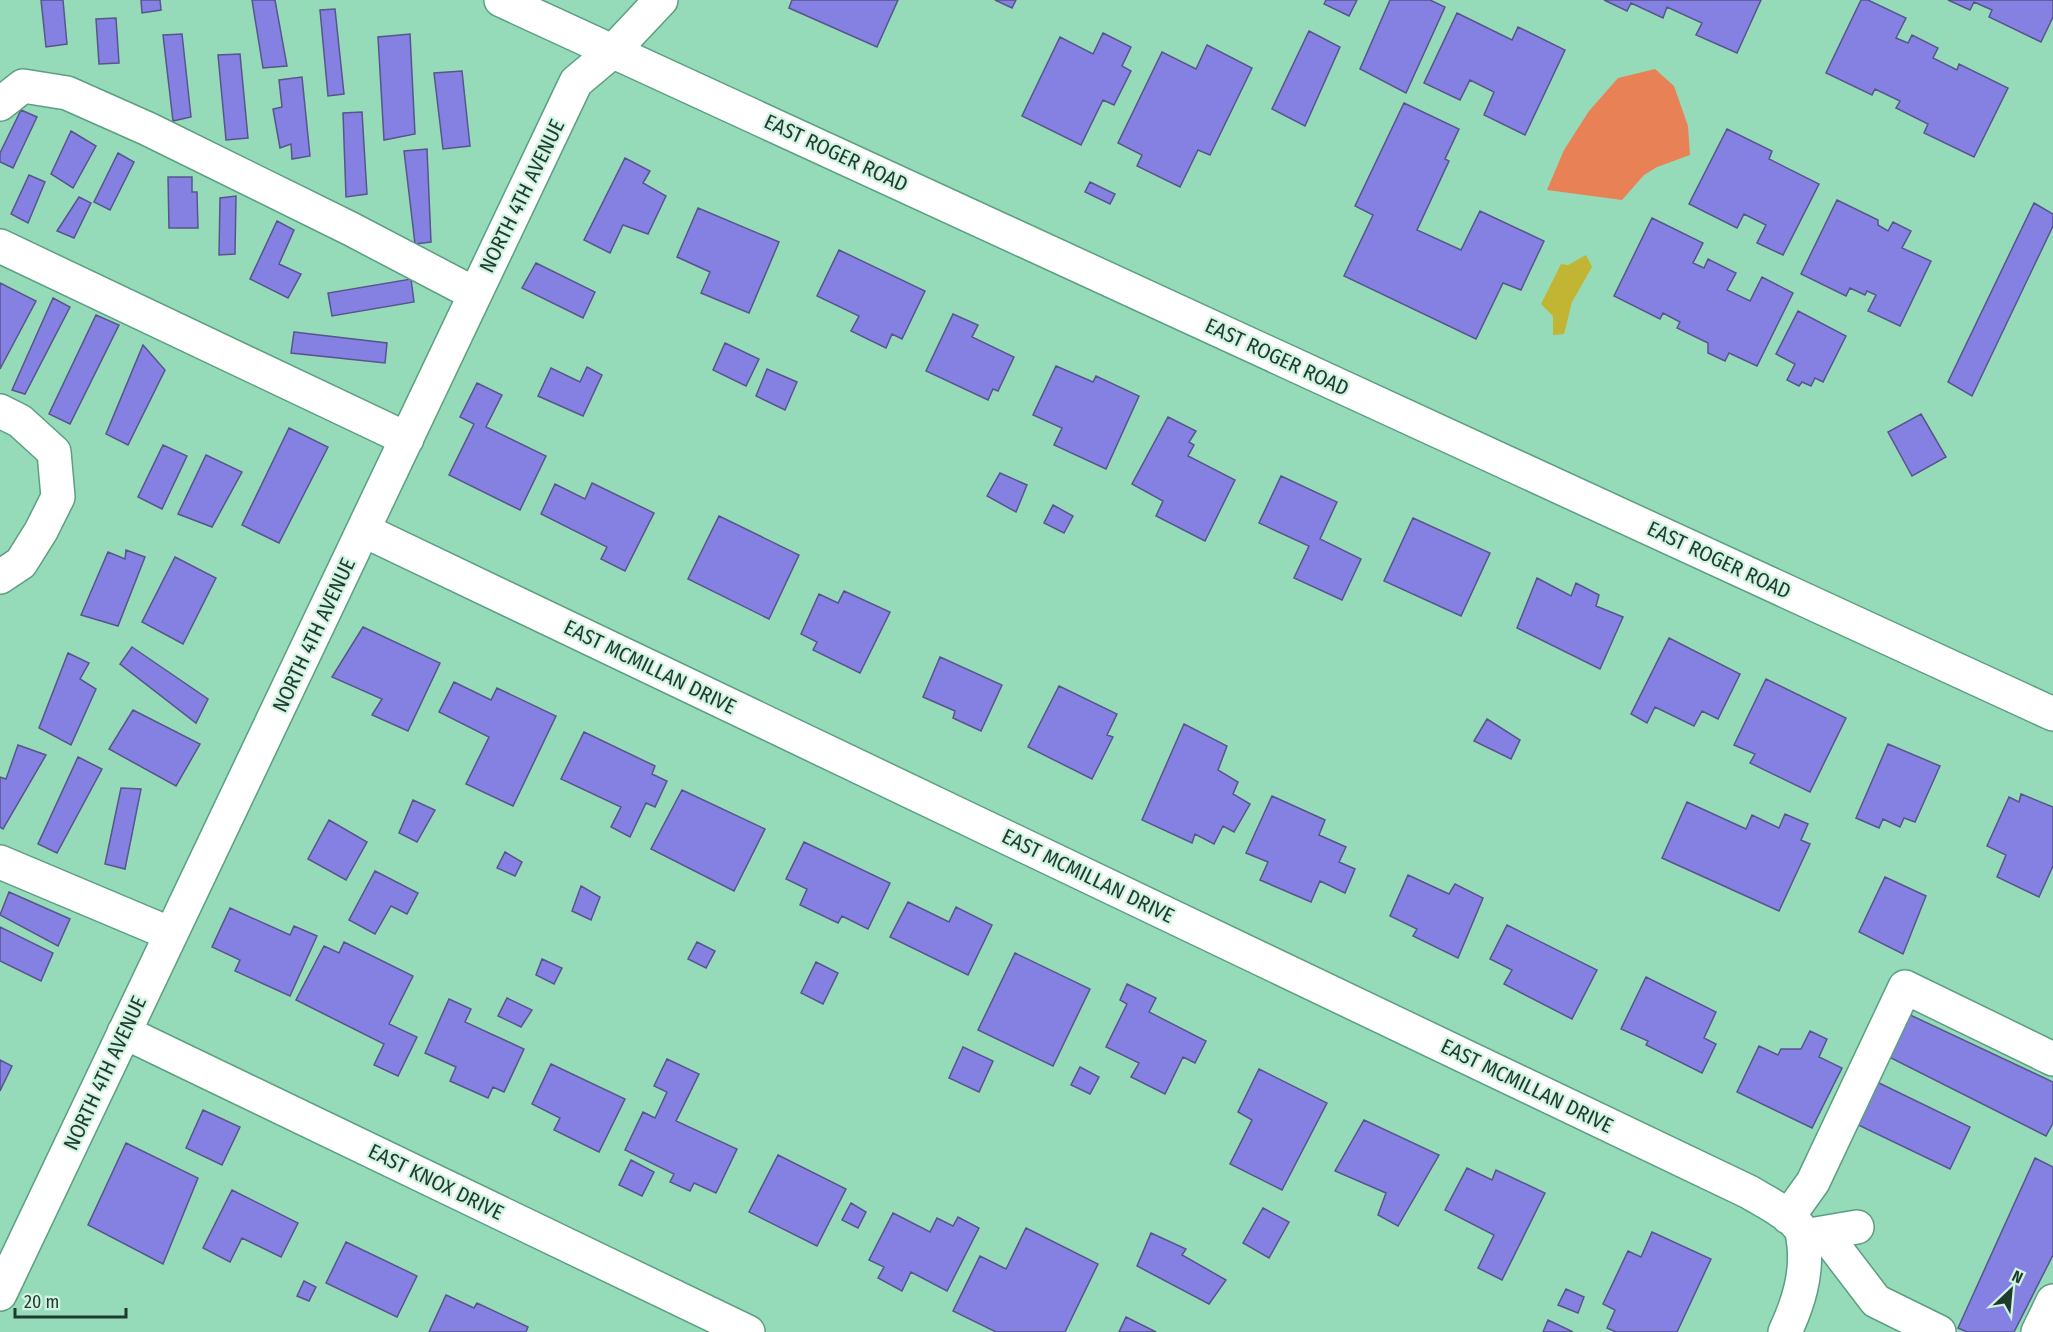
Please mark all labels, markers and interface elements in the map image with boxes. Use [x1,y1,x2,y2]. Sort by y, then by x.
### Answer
street label: EAST ROGER ROAD [760,108,912,198]
street label: NORTH 4TH AVENUE [474,115,570,277]
street label: EAST ROGER ROAD [1201,312,1353,402]
street label: EAST ROGER ROAD [1643,515,1795,605]
street label: NORTH 4TH AVENUE [267,554,361,716]
street label: EAST MCMILLAN DRIVE [560,614,740,720]
street label: EAST MCMILLAN DRIVE [998,823,1178,929]
street label: NORTH 4TH AVENUE [58,992,152,1154]
street label: EAST MCMILLAN DRIVE [1437,1033,1617,1139]
street label: EAST KNOX DRIVE [364,1138,508,1226]
north arrow [1981,1260,2041,1320]
text: N [2009,1266,2026,1288]
scale bar [15,1281,126,1319]
text: 20 m [24,1291,59,1313]

